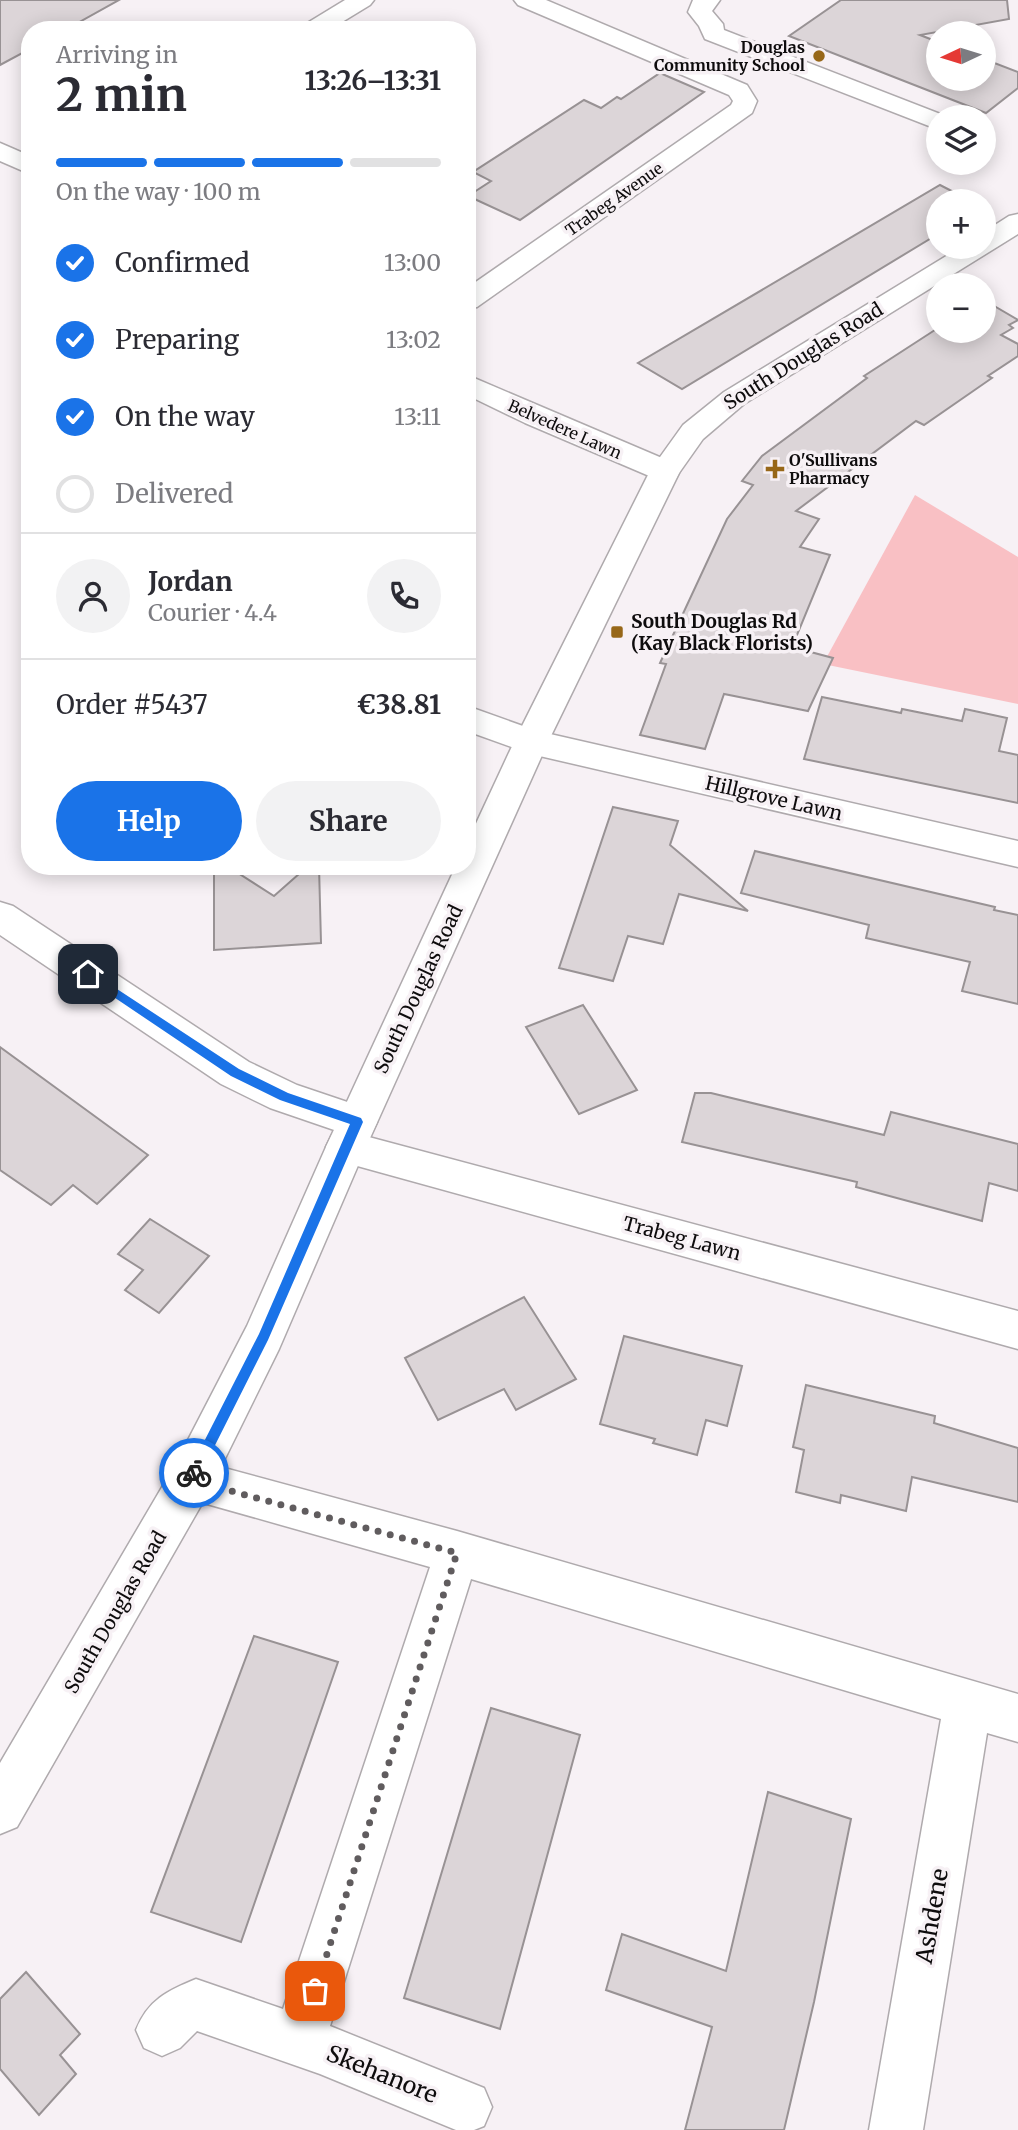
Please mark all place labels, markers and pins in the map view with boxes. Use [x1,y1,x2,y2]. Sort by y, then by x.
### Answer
place label: Douglas Community School [654,37,805,75]
marker: Douglas Community School [811,48,827,64]
place label: O'Sullivans Pharmacy [789,450,878,488]
marker: O'Sullivans Pharmacy [767,461,783,477]
place label: South Douglas Rd (Kay Black Florists) [631,609,813,655]
marker: South Douglas Rd (Kay Black Florists) [609,624,625,640]
pin [58,944,118,1004]
pin [285,1961,345,2021]

